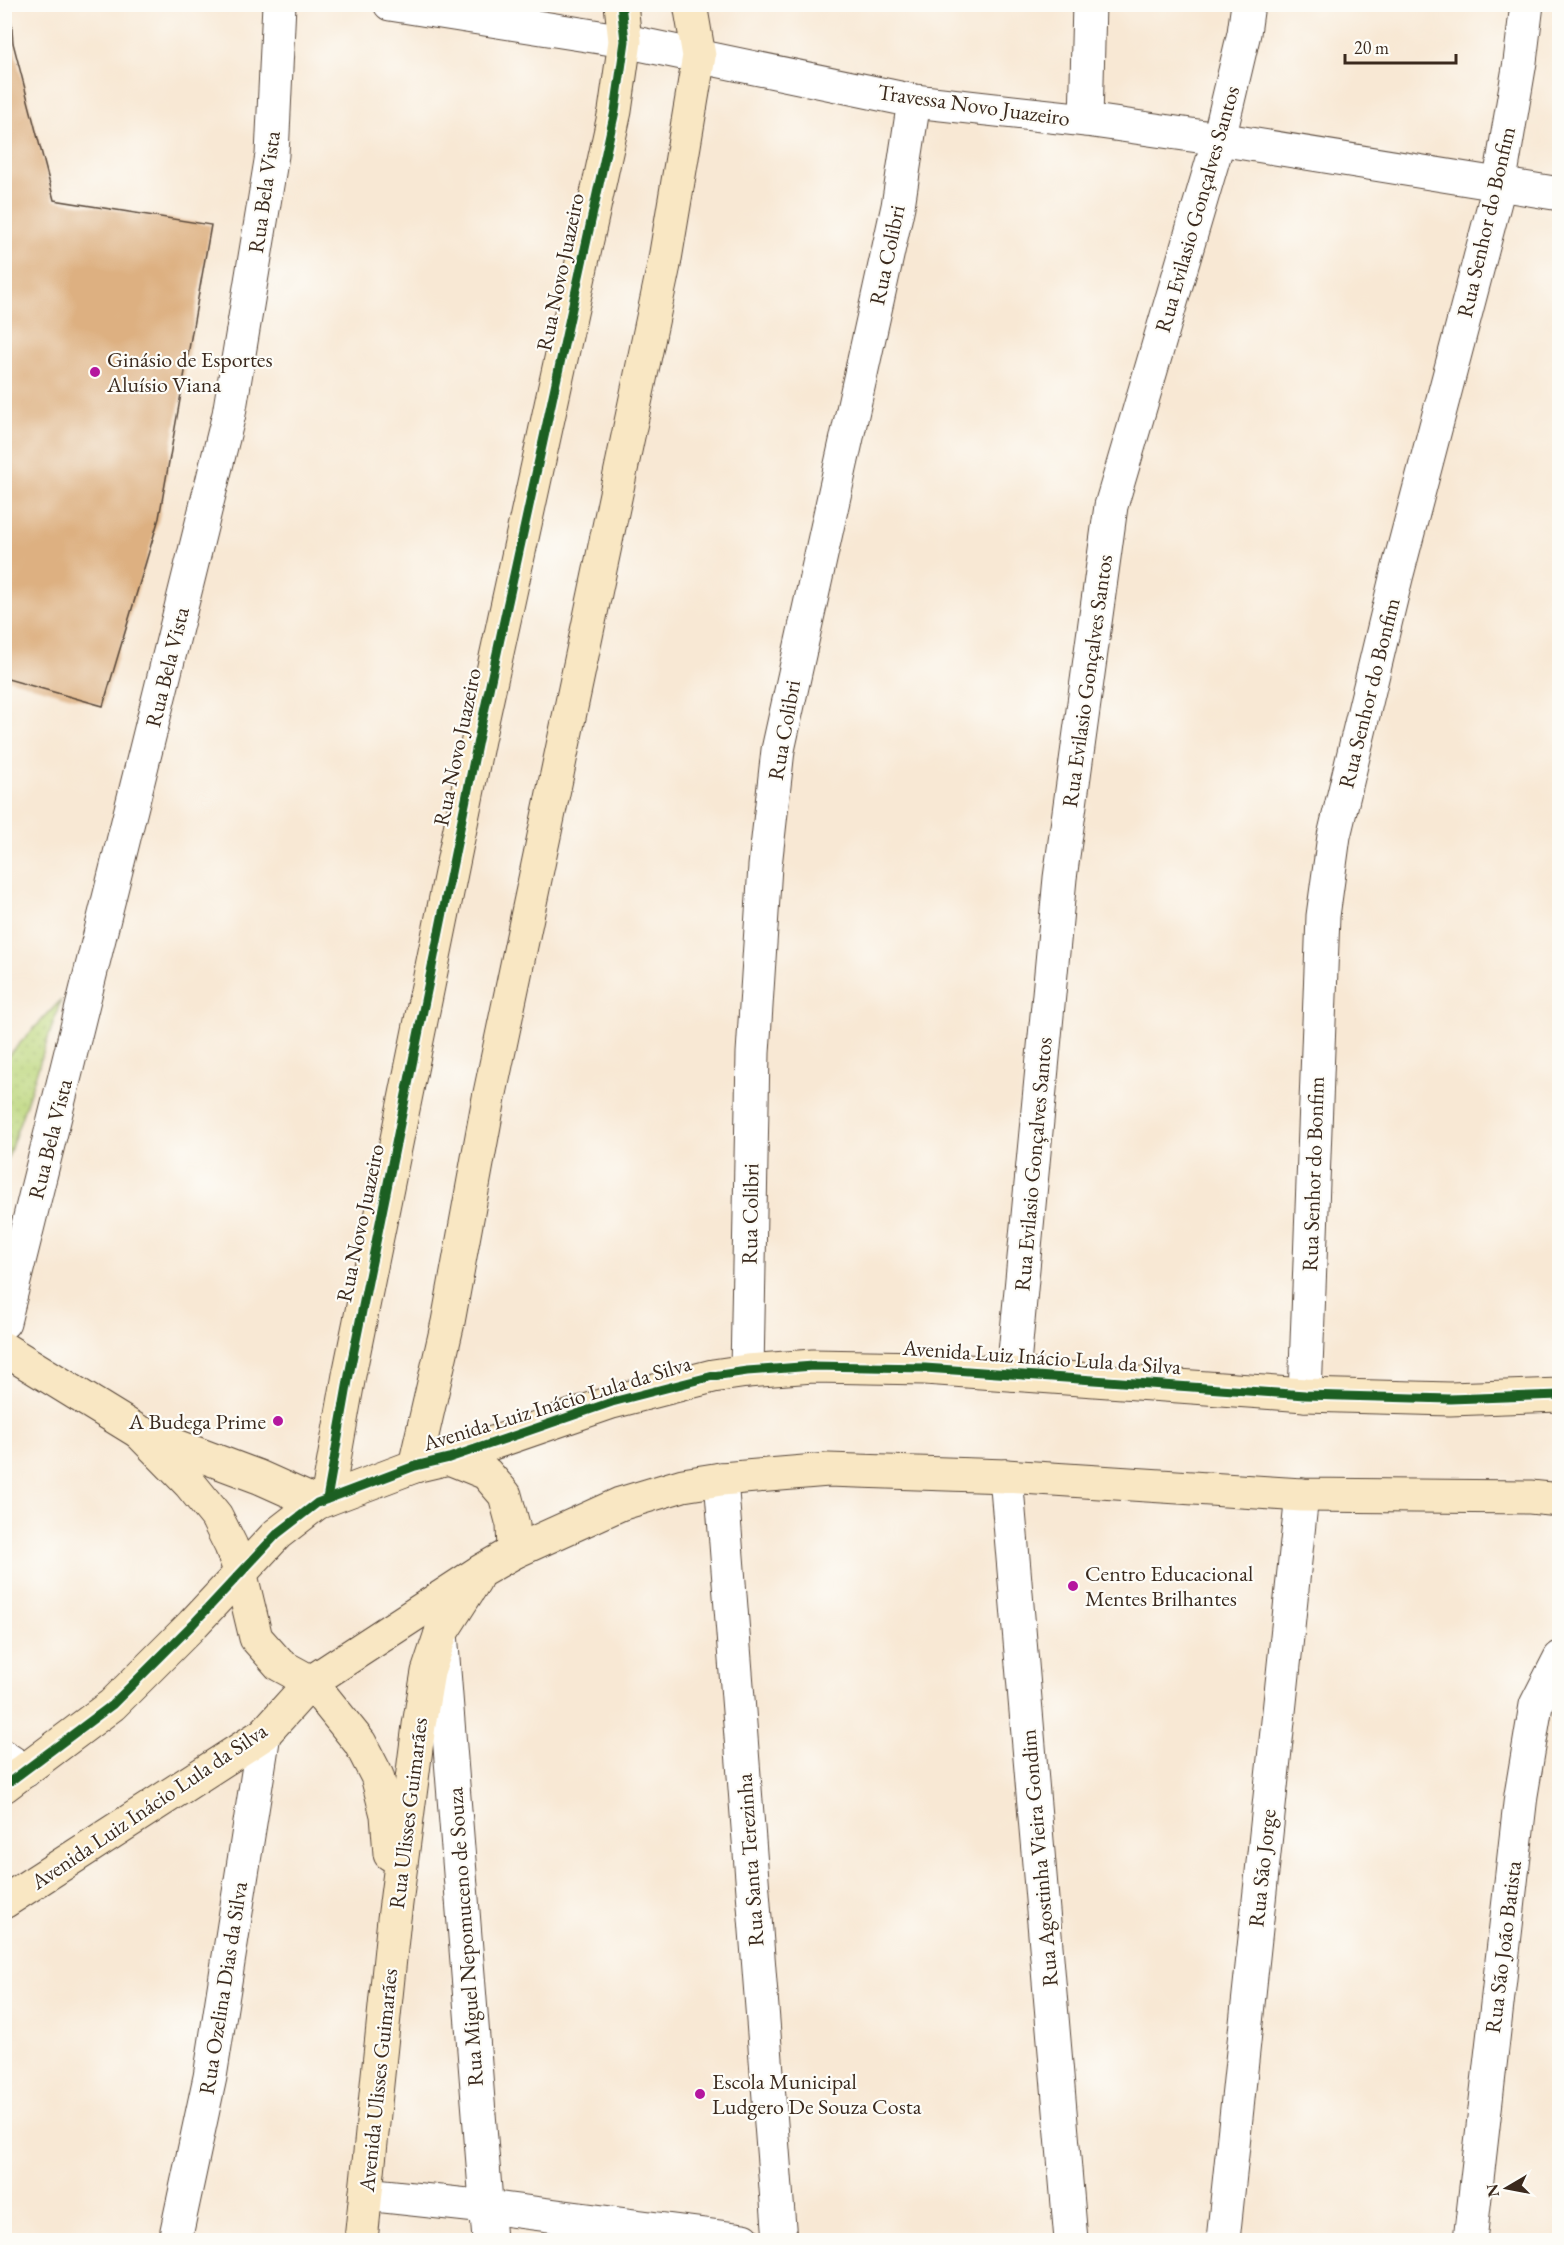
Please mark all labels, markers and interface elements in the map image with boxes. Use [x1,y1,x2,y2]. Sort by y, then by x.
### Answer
scale bar [1345,27,1456,65]
text: 20 m [1354,36,1389,59]
street label: Travessa Novo Juazeiro [876,77,1072,133]
street label: Rua Evilasio Gonçalves Santos [1148,82,1246,336]
street label: Rua Senhor do Bonfim [1450,124,1522,320]
street label: Rua Bela Vista [241,129,287,255]
street label: Rua Novo Juazeiro [529,190,591,354]
street label: Rua Colibri [862,202,912,308]
place label: Ginásio de Esportes Aluísio Viana [106,345,273,399]
marker: Ginásio de Esportes Aluísio Viana [88,365,102,379]
street label: Rua Evilasio Gonçalves Santos [1055,553,1119,809]
street label: Rua Senhor do Bonfim [1331,595,1407,791]
street label: Rua Bela Vista [138,604,196,730]
street label: Rua Novo Juazeiro [426,665,488,829]
street label: Rua Colibri [761,678,807,782]
street label: Rua Evilasio Gonçalves Santos [1007,1036,1059,1292]
street label: Rua Bela Vista [21,1076,79,1202]
street label: Rua Senhor do Bonfim [1295,1076,1331,1272]
street label: Rua Novo Juazeiro [329,1141,391,1305]
street label: Rua Colibri [735,1163,765,1265]
street label: Avenida Luiz Inácio Lula da Silva [901,1333,1182,1381]
street label: Avenida Luiz Inácio Lula da Silva [418,1348,695,1458]
place label: A Budega Prime [128,1407,266,1436]
marker: A Budega Prime [271,1414,285,1428]
place label: Centro Educacional Mentes Brilhantes [1085,1559,1253,1613]
marker: Centro Educacional Mentes Brilhantes [1066,1579,1080,1593]
street label: Avenida Luiz Inácio Lula da Silva [24,1716,273,1897]
street label: Rua Ulisses Guimarães [382,1716,434,1910]
street label: Rua Agostinha Vieira Gondim [1013,1728,1065,1988]
street label: Rua Santa Terezinha [729,1772,771,1948]
street label: Rua Miguel Nepomuceno de Souza [440,1786,490,2088]
street label: Rua São Jorge [1241,1807,1283,1929]
street label: Rua São João Batista [1478,1859,1528,2035]
street label: Rua Ozelina Dias da Silva [192,1879,254,2097]
street label: Avenida Ulisses Guimarães [352,1967,404,2194]
place label: Escola Municipal Ludgero De Souza Costa [712,2067,922,2121]
marker: Escola Municipal Ludgero De Souza Costa [693,2087,707,2101]
north arrow [1477,2158,1537,2218]
text: N [1481,2182,1504,2199]

